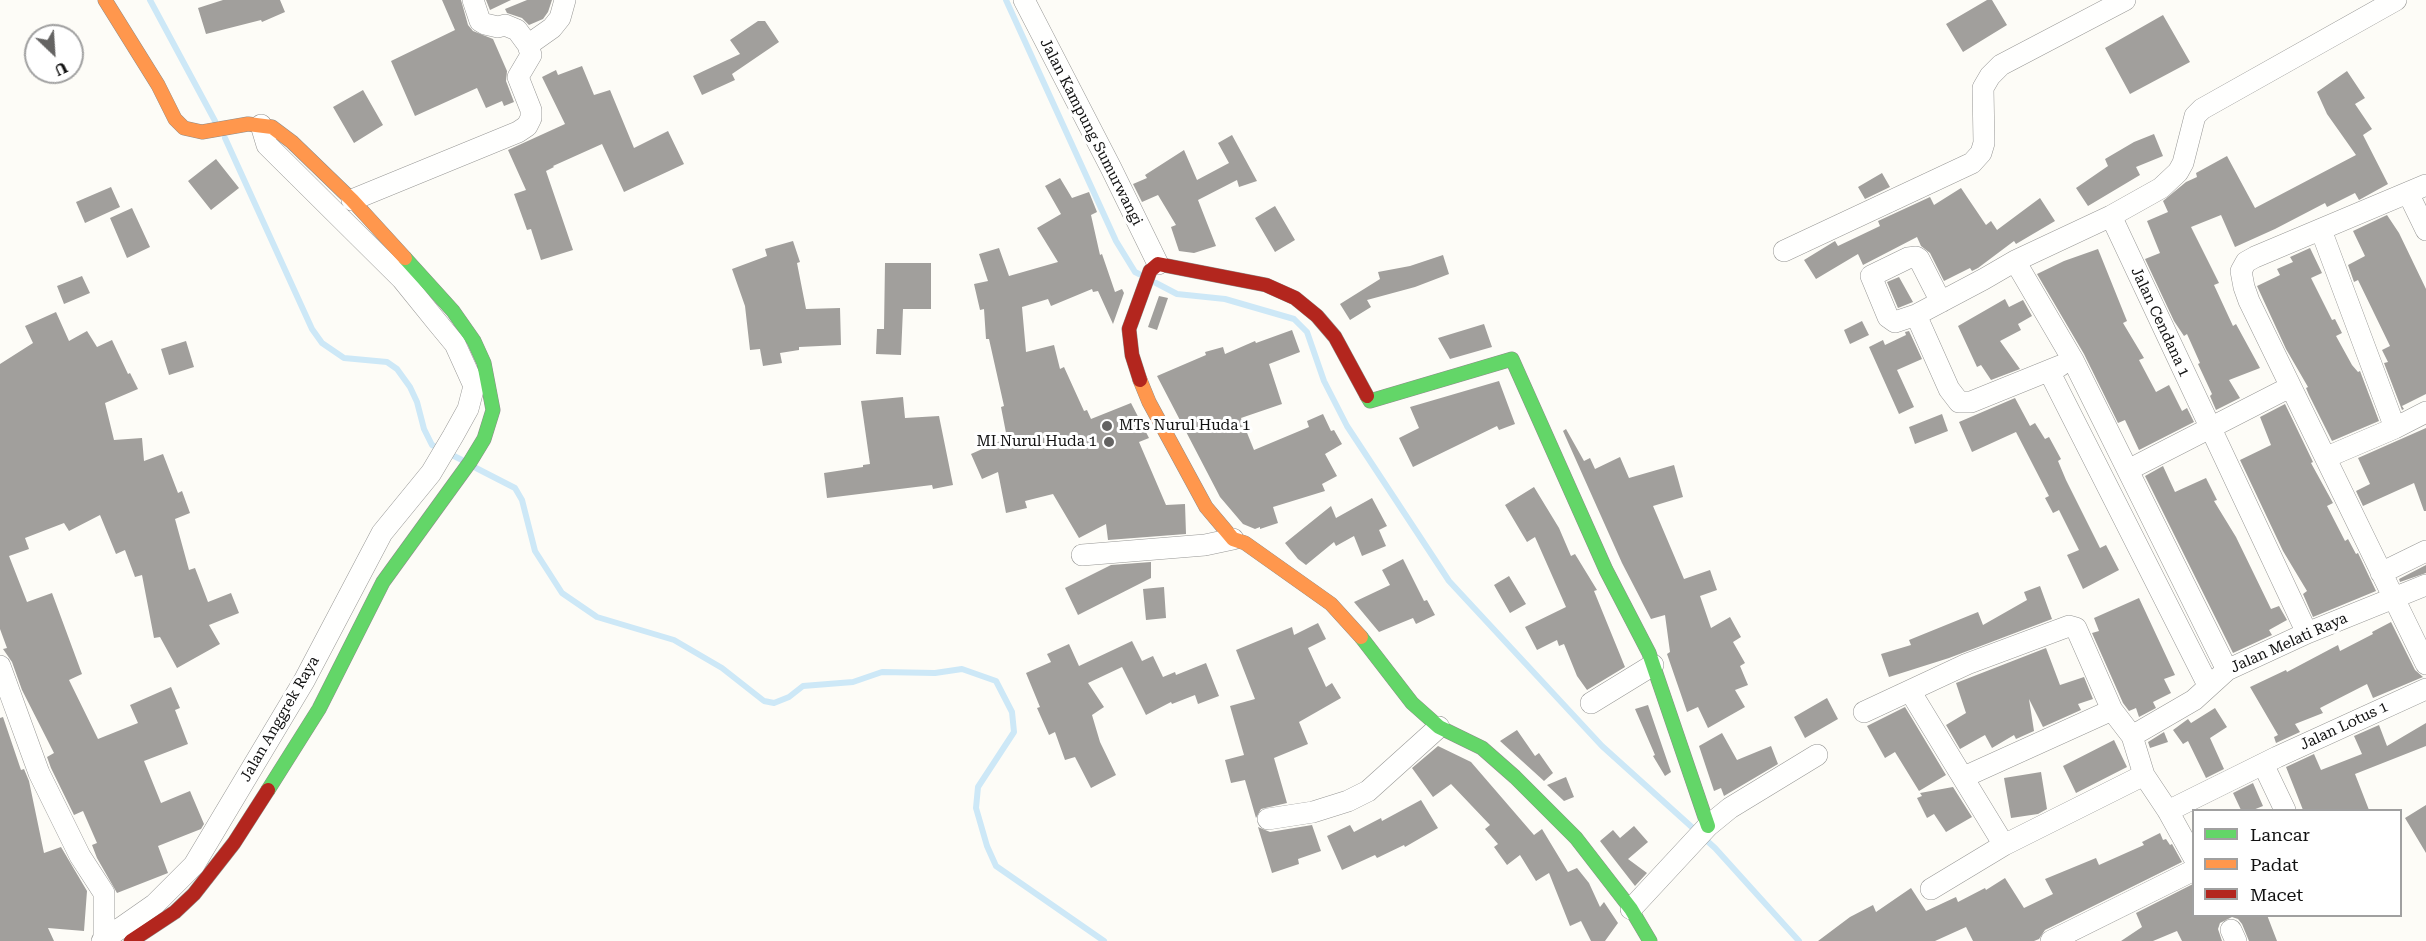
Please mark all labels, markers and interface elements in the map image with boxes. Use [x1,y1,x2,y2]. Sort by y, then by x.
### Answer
north arrow [24,24,84,84]
street label: Jalan Kampung Sumurwangi [1036,35,1146,229]
text: U [51,58,71,80]
street label: Jalan Cendana 1 [2127,264,2193,380]
place label: MTs Nurul Huda 1 [1119,417,1250,435]
marker: MTs Nurul Huda 1 [1100,419,1114,433]
place label: MI Nurul Huda 1 [976,433,1097,451]
marker: MI Nurul Huda 1 [1102,435,1116,449]
street label: Jalan Melati Raya [2228,609,2350,677]
street label: Jalan Anggrek Raya [237,653,323,785]
street label: Jalan Lotus 1 [2297,698,2391,754]
legend [2192,809,2402,917]
text: Lancar [2250,824,2310,845]
text: Padat [2250,854,2299,875]
text: Macet [2250,884,2303,905]

